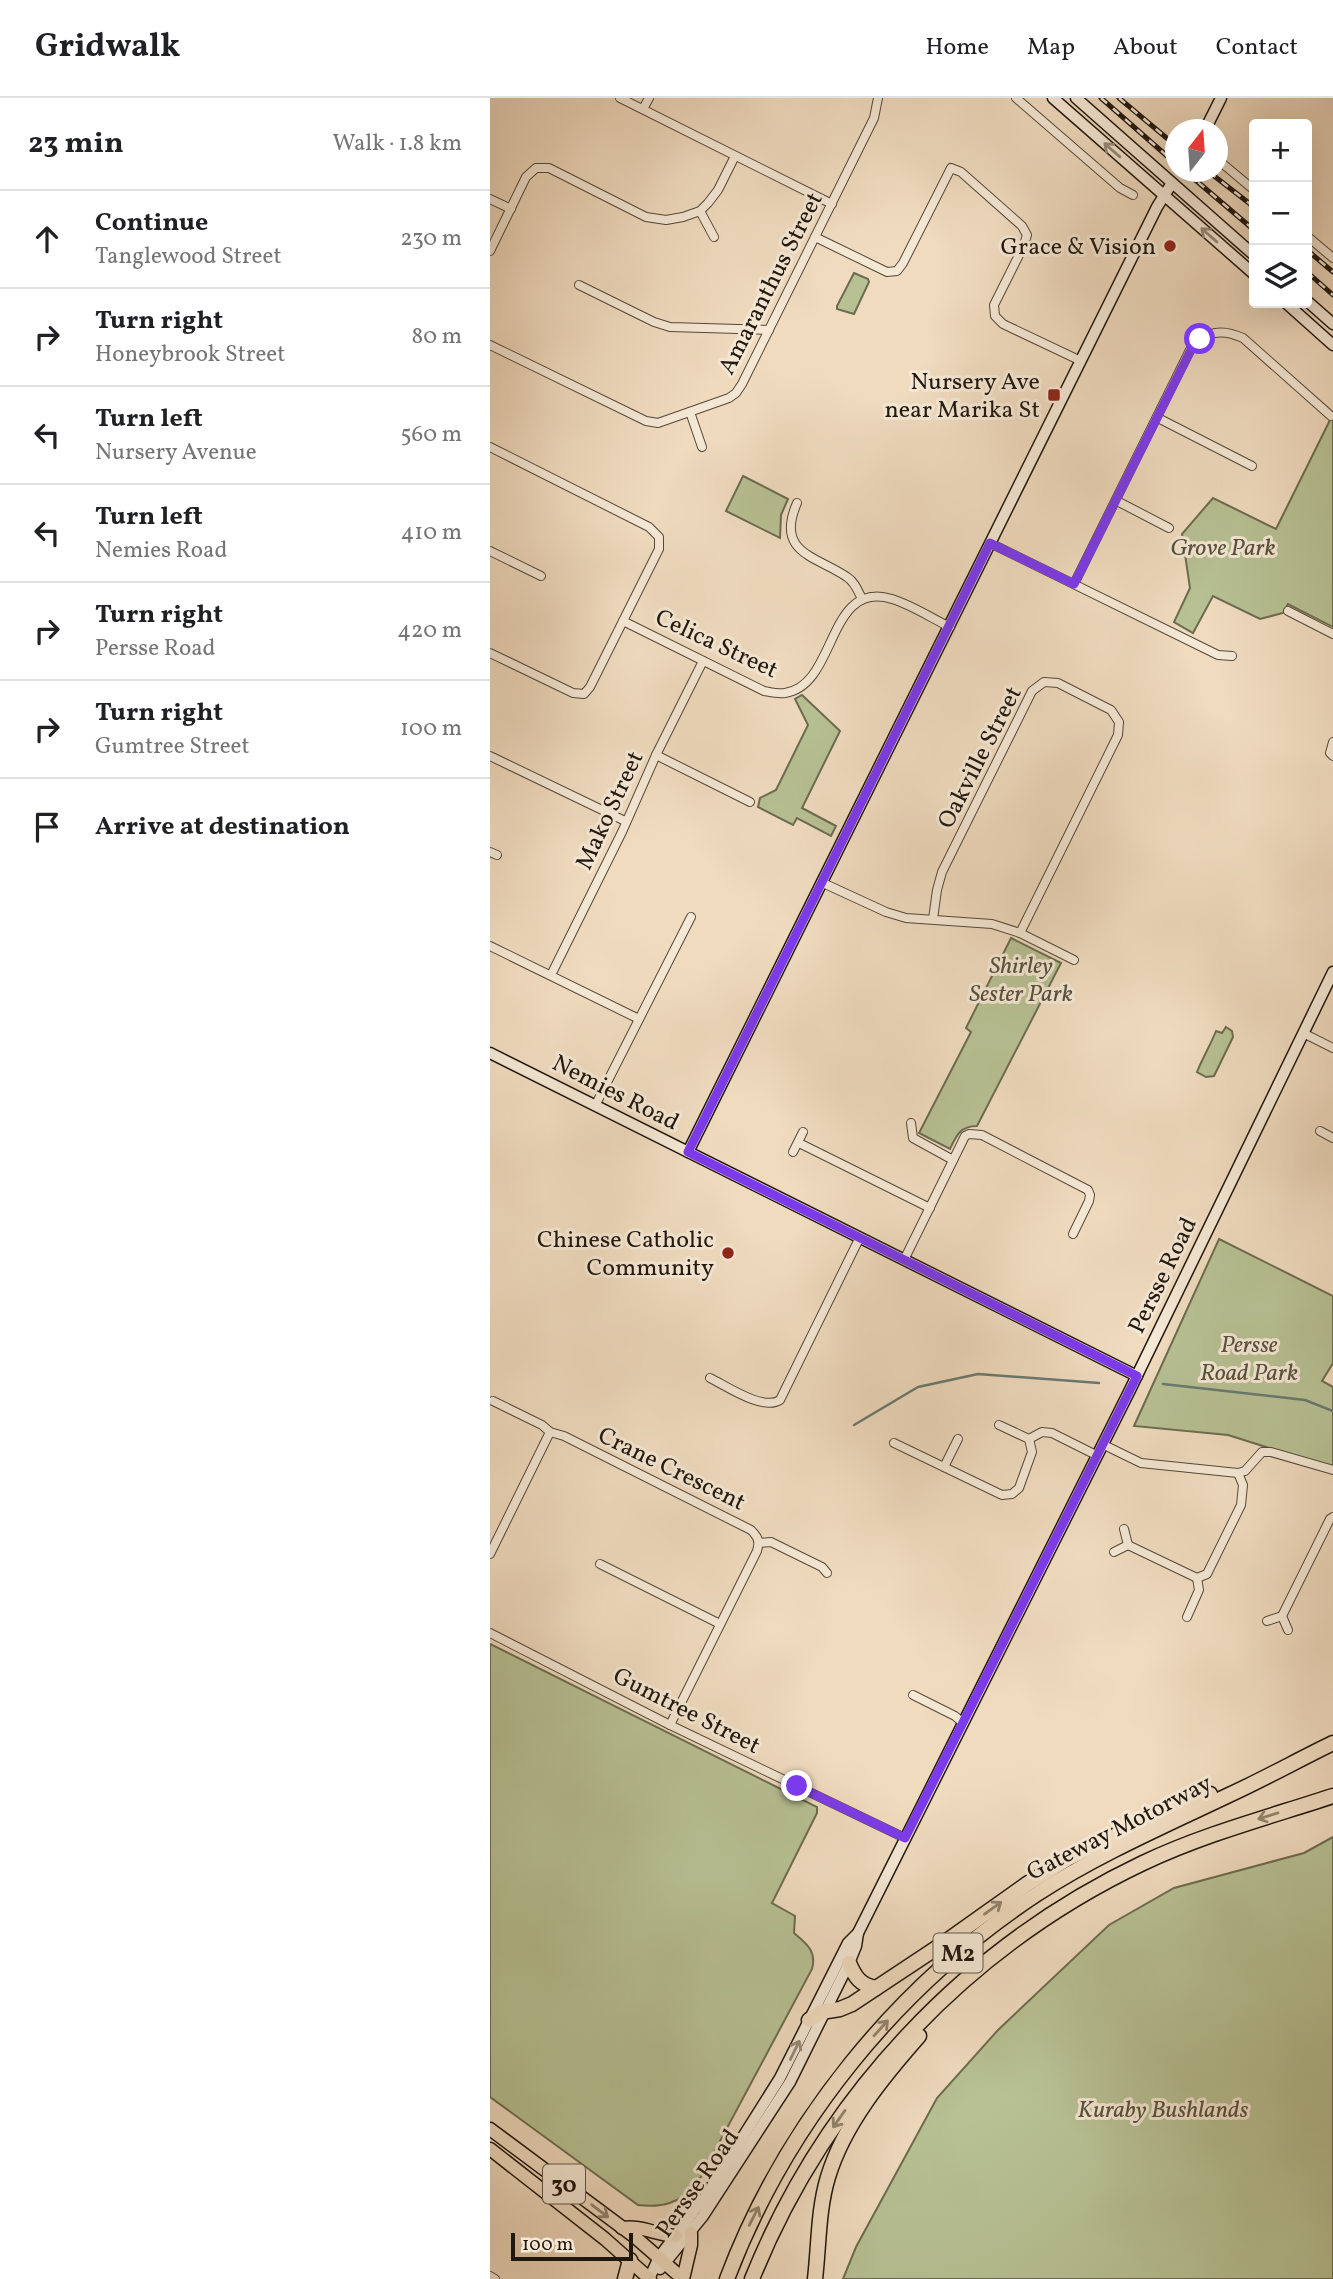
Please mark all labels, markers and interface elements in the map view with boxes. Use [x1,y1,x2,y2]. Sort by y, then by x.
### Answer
text: Gridwalk [35,25,180,71]
text: Home [925,31,989,65]
text: Map [1027,31,1075,65]
text: About [1113,31,1178,65]
text: Contact [1216,31,1298,65]
north arrow [1165,119,1228,182]
map controls [1249,119,1312,308]
button: + [1249,119,1312,182]
text: 23 min [28,123,124,165]
text: Walk · 1.8 km [332,128,462,160]
one-way arrow [1103,142,1121,158]
button: − [1249,182,1312,245]
street label: Amaranthus Street [711,187,832,381]
text: Continue [95,205,208,241]
icon: ahead [28,220,66,258]
text: 230 m [400,223,462,255]
one-way arrow [1200,227,1218,243]
place label: Grace & Vision [1001,231,1156,265]
marker: Grace & Vision [1162,238,1178,254]
text: Tanglewood Street [95,241,281,273]
button: layers [1249,245,1312,308]
text: Turn right [95,303,223,339]
icon: right [28,318,66,356]
text: 80 m [412,321,462,353]
route start [1184,323,1215,354]
text: Honeybrook Street [95,339,285,371]
place label: Nursery Ave near Marika St [884,366,1040,428]
marker: Nursery Ave near Marika St [1046,387,1062,403]
text: Turn left [95,401,203,437]
icon: left [28,416,66,454]
text: 560 m [401,419,462,451]
text: Nursery Avenue [95,437,257,469]
text: Turn left [95,499,203,535]
icon: left [28,514,66,552]
text: 410 m [401,517,462,549]
park label: Grove Park [1170,532,1276,566]
text: Nemies Road [95,535,228,567]
text: Turn right [95,597,223,633]
street label: Celica Street [649,602,783,688]
icon: right [28,612,66,650]
text: 420 m [397,615,462,647]
text: Persse Road [95,633,216,665]
street label: Oakville Street [930,681,1031,835]
text: Turn right [95,695,223,731]
icon: right [28,710,66,748]
text: 100 m [400,713,462,745]
text: Gumtree Street [95,731,250,763]
street label: Mako Street [568,746,653,876]
icon: arrive [28,808,66,846]
text: Arrive at destination [95,809,350,845]
park label: Shirley Sester Park [969,950,1073,1012]
street label: Nemies Road [546,1047,684,1140]
street label: Persse Road [1121,1212,1207,1340]
place label: Chinese Catholic Community [537,1224,714,1286]
marker: Chinese Catholic Community [720,1245,736,1261]
park label: Persse Road Park [1200,1329,1298,1391]
street label: Crane Crescent [592,1419,751,1520]
street label: Gumtree Street [607,1660,766,1764]
street label: Gateway Motorway [1021,1767,1218,1890]
route end [781,1770,812,1801]
one-way arrow [1257,1810,1279,1823]
one-way arrow [983,1901,1002,1915]
road number: M2 [934,1934,982,1972]
one-way arrow [873,2020,889,2038]
one-way arrow [788,2040,802,2061]
park label: Kuraby Bushlands [1078,2094,1249,2128]
one-way arrow [832,2109,846,2128]
street label: Persse Road [649,2123,749,2245]
road number: 30 [543,2164,585,2204]
one-way arrow [590,2203,609,2218]
one-way arrow [747,2206,761,2227]
scale bar [511,2230,634,2262]
text: 100 m [522,2232,573,2258]

